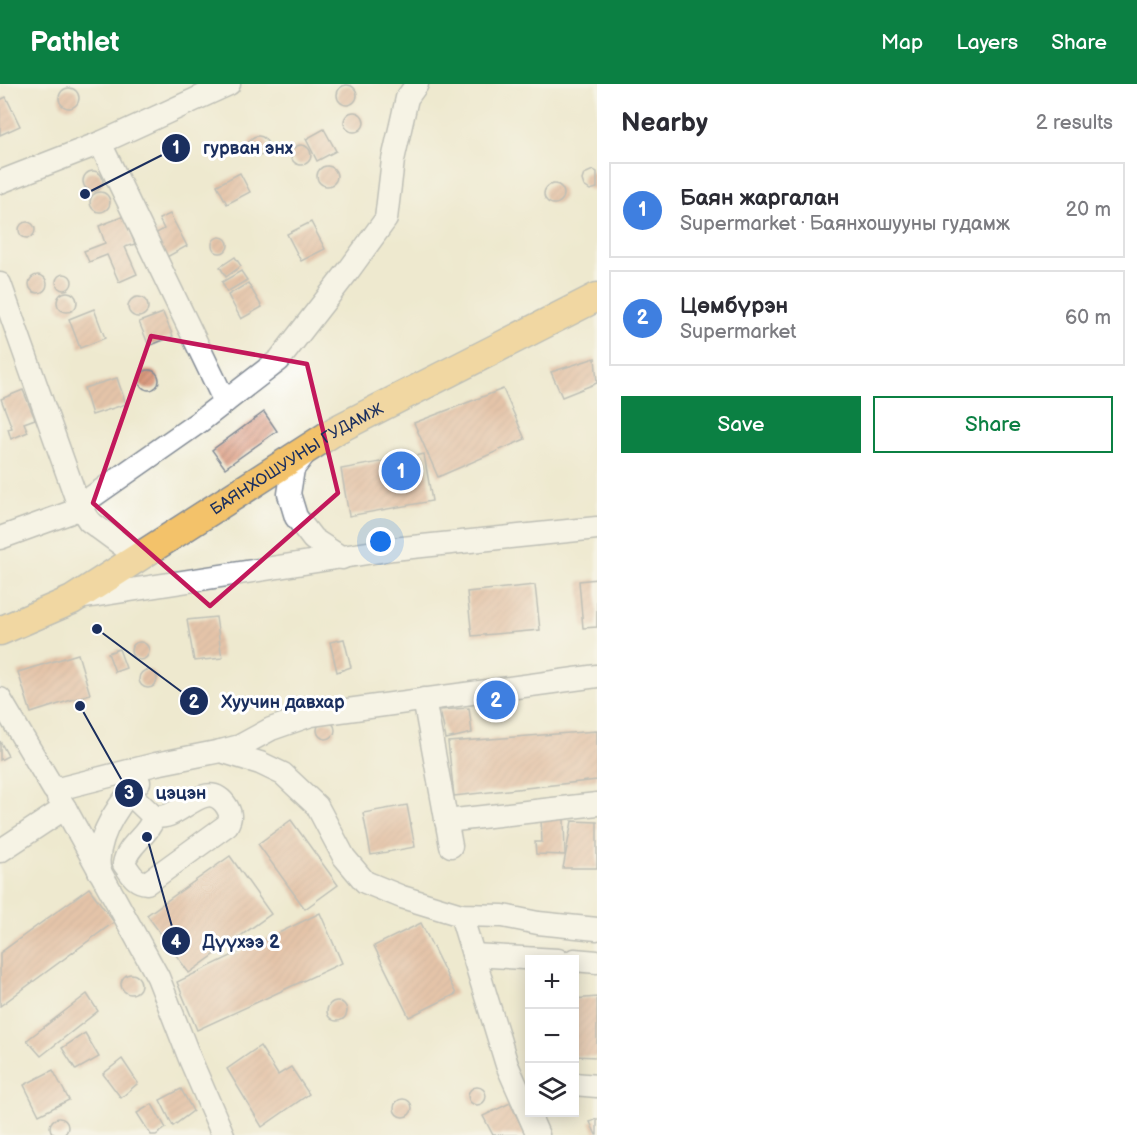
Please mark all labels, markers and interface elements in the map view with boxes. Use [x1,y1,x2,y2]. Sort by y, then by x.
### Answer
text: Pathlet [30,26,119,59]
text: Map [881,30,923,55]
text: Layers [956,30,1018,55]
text: Share [1051,30,1107,55]
text: Nearby [621,108,708,139]
text: 2 results [1036,111,1113,135]
callout: гурван энх [161,130,305,166]
text: 1 [172,138,180,159]
text: гурван энх [203,138,294,159]
text: Баян жаргалан [680,185,839,212]
text: 1 [638,198,647,222]
text: 20 m [1066,198,1111,222]
text: Supermarket · Баянхошууны гудамж [680,212,1010,236]
text: Цөмбүрэн [680,293,788,320]
text: 2 [637,306,648,330]
text: 60 m [1065,306,1111,330]
text: Supermarket [680,320,796,344]
button: Save [621,396,861,453]
button: Share [873,396,1113,453]
street label: БАЯНХОШУУНЫ ГУДАМЖ [207,400,387,520]
pin: 1 [382,448,420,494]
your location [366,527,395,556]
pin: 2 [476,678,516,722]
callout: Хуучин давхар [179,683,357,719]
text: 2 [189,692,200,713]
text: Хуучин давхар [220,692,345,713]
callout: цэцэн [114,775,218,811]
text: 3 [124,783,134,804]
text: цэцэн [156,783,206,804]
callout: Дүүхээ 2 [161,923,292,959]
text: 4 [171,932,182,953]
text: Дүүхээ 2 [202,932,280,953]
map controls [525,955,579,1117]
button: + [525,955,579,1009]
button: − [525,1009,579,1063]
button: layers [525,1063,579,1117]

